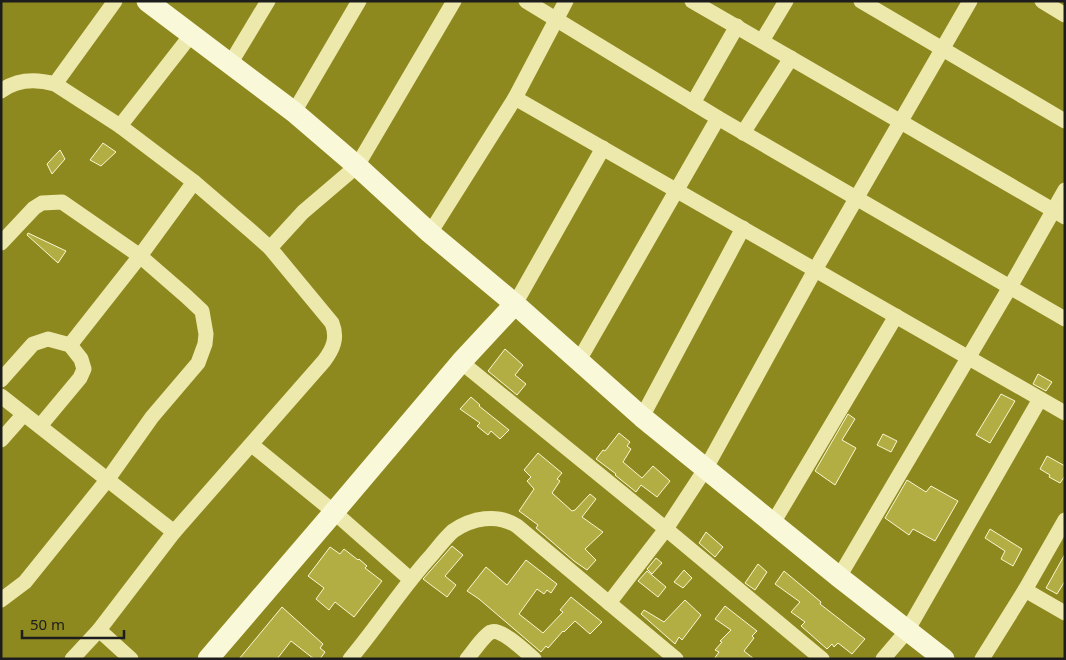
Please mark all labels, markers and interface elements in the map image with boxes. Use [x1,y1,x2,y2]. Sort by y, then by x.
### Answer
scale bar [22,608,125,640]
text: 50 m [30,614,65,634]

